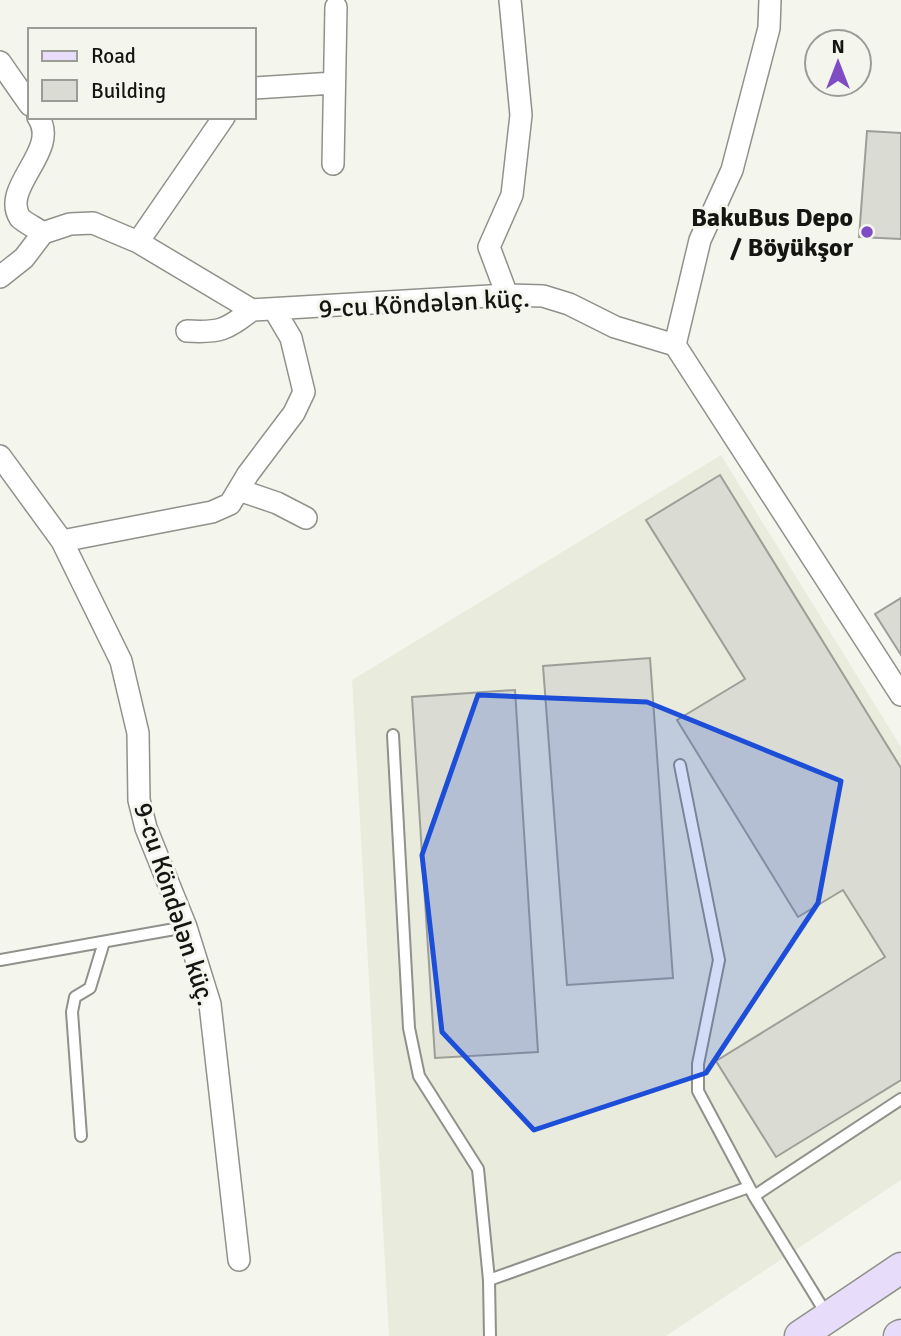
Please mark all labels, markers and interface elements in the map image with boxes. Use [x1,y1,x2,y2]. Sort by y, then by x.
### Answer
legend [28,28,256,119]
north arrow [803,28,873,98]
text: N [831,35,845,59]
text: Road [91,43,136,69]
text: Building [91,78,166,104]
place label: BakuBus Depo / Böyükşor [691,202,854,264]
marker: BakuBus Depo / Böyükşor [859,224,875,240]
street label: 9-cu Köndələn küç. [318,282,530,326]
street label: 9-cu Köndələn küç. [126,799,222,1010]

